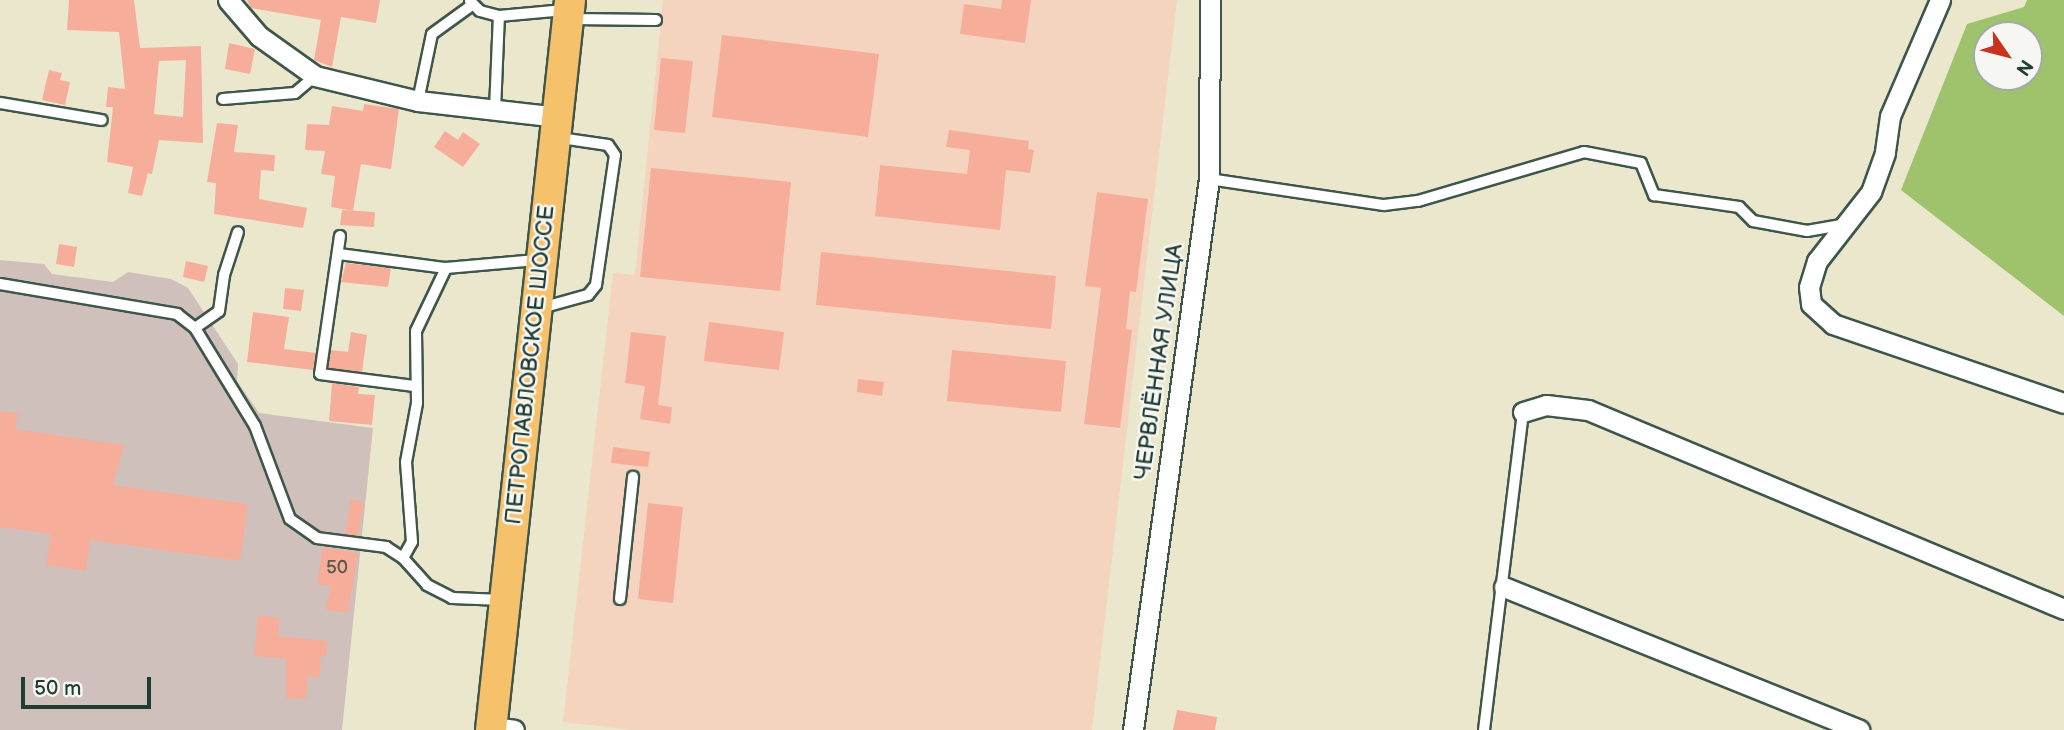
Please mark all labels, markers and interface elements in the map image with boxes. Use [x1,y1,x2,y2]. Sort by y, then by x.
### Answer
north arrow [1973,21,2043,91]
text: N [2010,55,2037,80]
street label: ПЕТРОПАВЛОВСКОЕ ШОССЕ [500,204,560,526]
street label: ЧЕРВЛЁННАЯ УЛИЦА [1129,242,1189,482]
house number: 50 [326,557,348,579]
scale bar [24,664,154,708]
text: 50 m [34,676,81,701]

